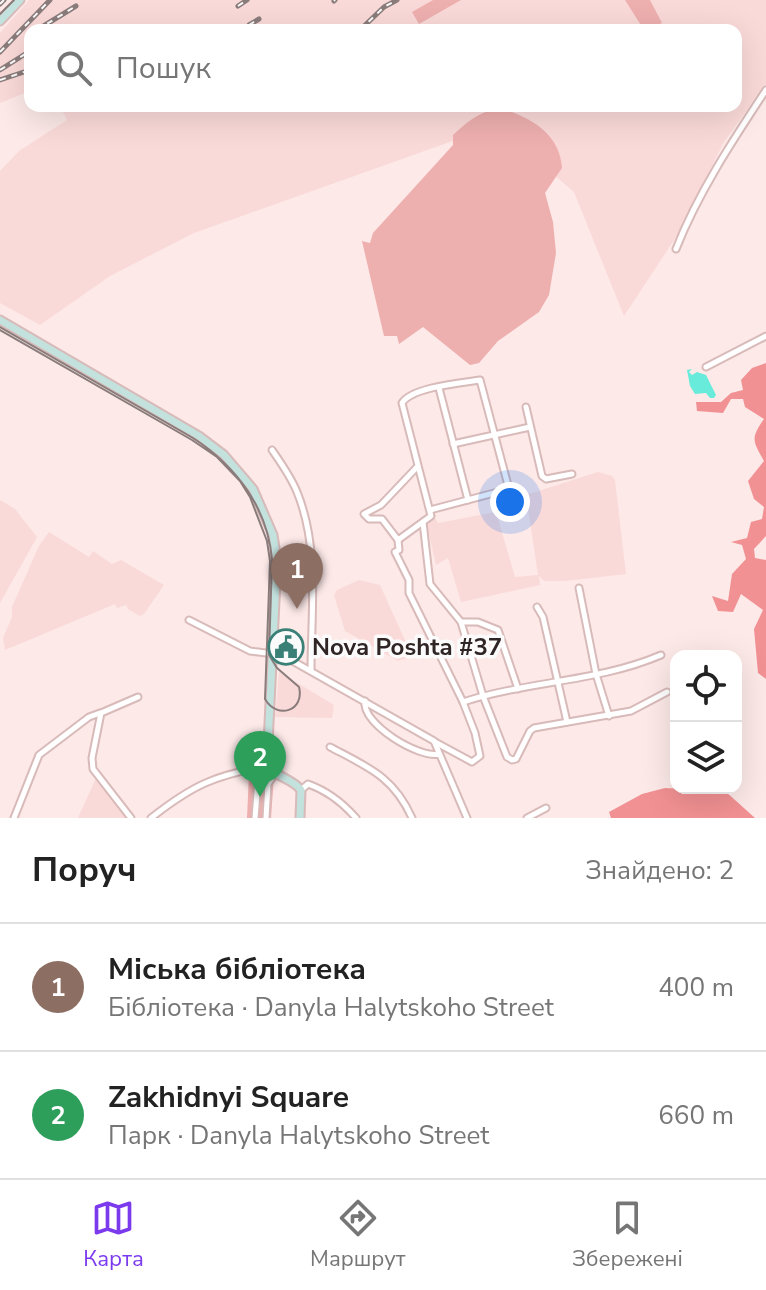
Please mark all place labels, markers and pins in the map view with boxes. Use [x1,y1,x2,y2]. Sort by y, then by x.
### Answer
pin: 1 [271,543,323,609]
public building icon: Nova Poshta #37 [267,628,305,666]
place label: Nova Poshta #37 [312,631,502,663]
pin: 2 [234,731,286,797]

